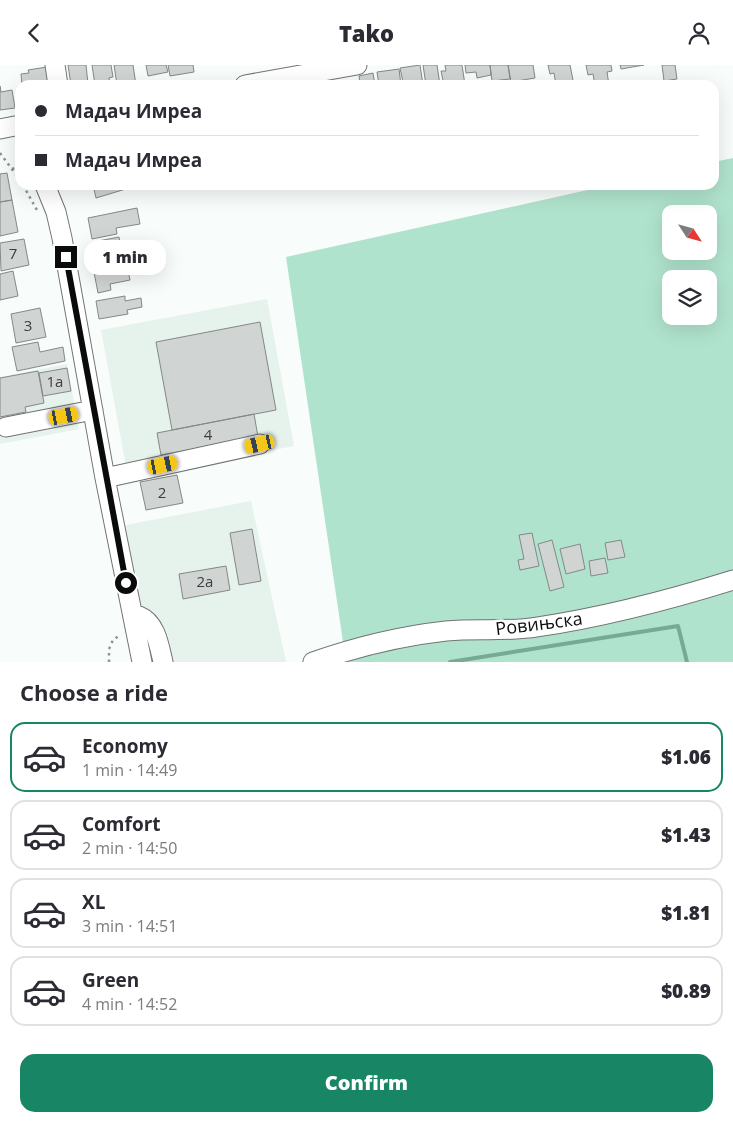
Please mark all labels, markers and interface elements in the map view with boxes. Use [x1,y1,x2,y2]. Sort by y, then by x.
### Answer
text: Tako [339,18,394,48]
icon: back [20,19,48,47]
icon: person [685,19,713,47]
text: Мадач Имреа [65,98,202,124]
text: Мадач Имреа [65,147,202,173]
north arrow [662,205,718,260]
map controls [662,205,717,325]
callout: 1 min [84,239,166,275]
house number: 7 [9,243,17,263]
route end [55,246,77,268]
text: 1 min [102,246,148,268]
button: layers [662,270,717,325]
house number: 3 [24,315,32,335]
house number: 1a [47,371,63,391]
car [47,406,80,426]
house number: 4 [204,424,213,444]
car [243,433,276,455]
car [146,455,179,475]
house number: 2 [158,482,166,502]
house number: 2a [197,571,213,591]
route start [115,572,137,594]
street label: Ровињска [494,606,584,640]
text: Choose a ride [20,677,168,707]
text: Economy [82,733,168,759]
icon: car [22,735,67,780]
text: $1.06 [661,744,711,770]
text: 1 min · 14:49 [82,759,177,781]
text: Comfort [82,811,161,837]
icon: car [22,813,67,858]
text: $1.43 [661,822,711,848]
text: 2 min · 14:50 [82,837,177,859]
text: XL [82,889,105,915]
icon: car [22,891,67,936]
text: $1.81 [661,900,711,926]
text: 3 min · 14:51 [82,915,177,937]
text: Green [82,967,139,993]
icon: car [22,969,67,1014]
text: $0.89 [661,978,711,1004]
text: 4 min · 14:52 [82,993,177,1015]
button: Confirm [20,1054,713,1112]

